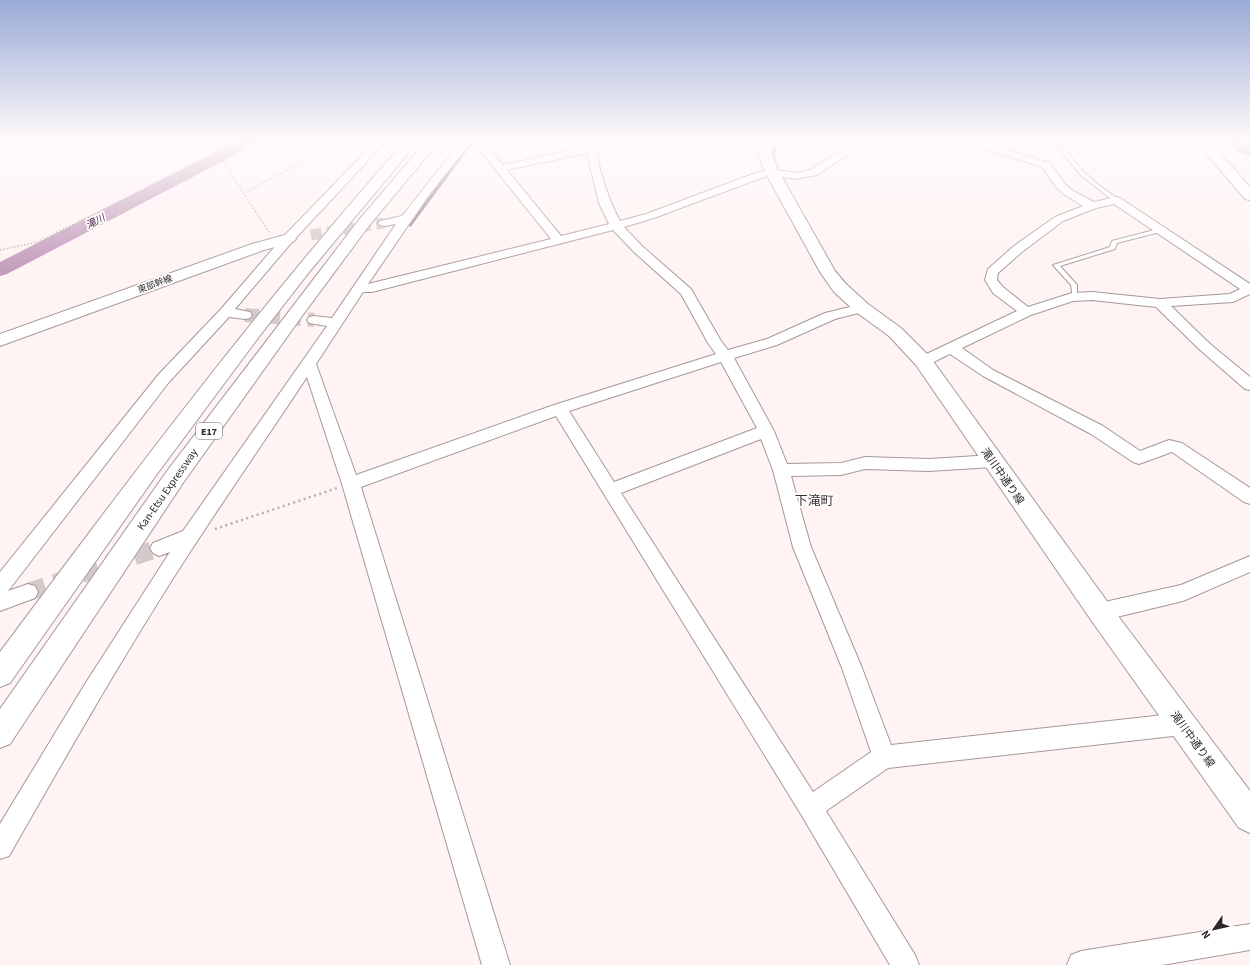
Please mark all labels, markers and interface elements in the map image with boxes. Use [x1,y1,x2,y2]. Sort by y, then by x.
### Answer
water label: 滝川 [83,211,108,233]
street label: 東部幹線 [136,272,175,297]
road number: E17 [196,423,222,439]
street label: Kan-Etsu Expressway [134,445,201,533]
street label: 滝川中通り線 [978,445,1028,508]
district label: 下滝町 [794,492,834,510]
street label: 滝川中通り線 [1167,708,1218,770]
north arrow [1194,909,1234,949]
text: N [1198,927,1214,942]

